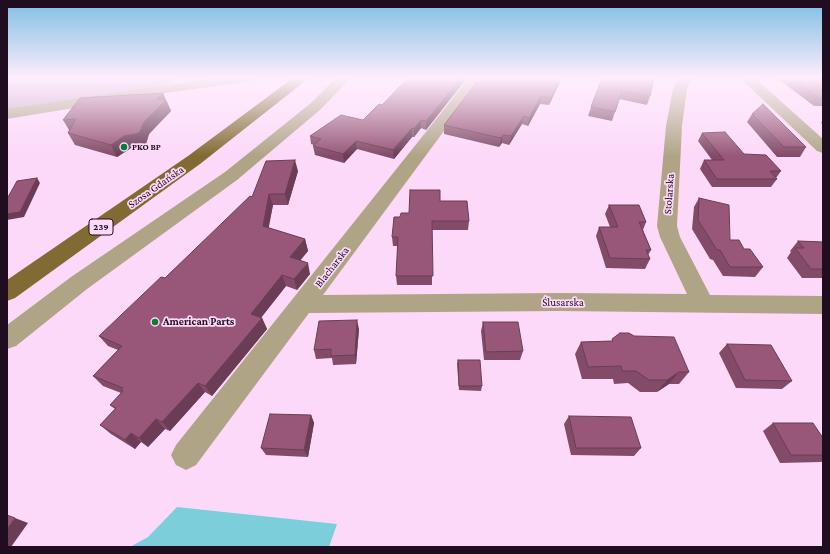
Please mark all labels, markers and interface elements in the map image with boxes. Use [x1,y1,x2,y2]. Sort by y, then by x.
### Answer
marker: PKO BP [119,142,129,152]
place label: PKO BP [132,142,161,152]
street label: Szosa Gdańska [126,163,186,211]
street label: Stolarska [661,173,677,215]
road number: 239 [89,219,113,235]
street label: Blacharska [312,244,352,290]
street label: Ślusarska [542,296,584,310]
place label: American Parts [163,315,234,329]
marker: American Parts [150,317,160,327]

